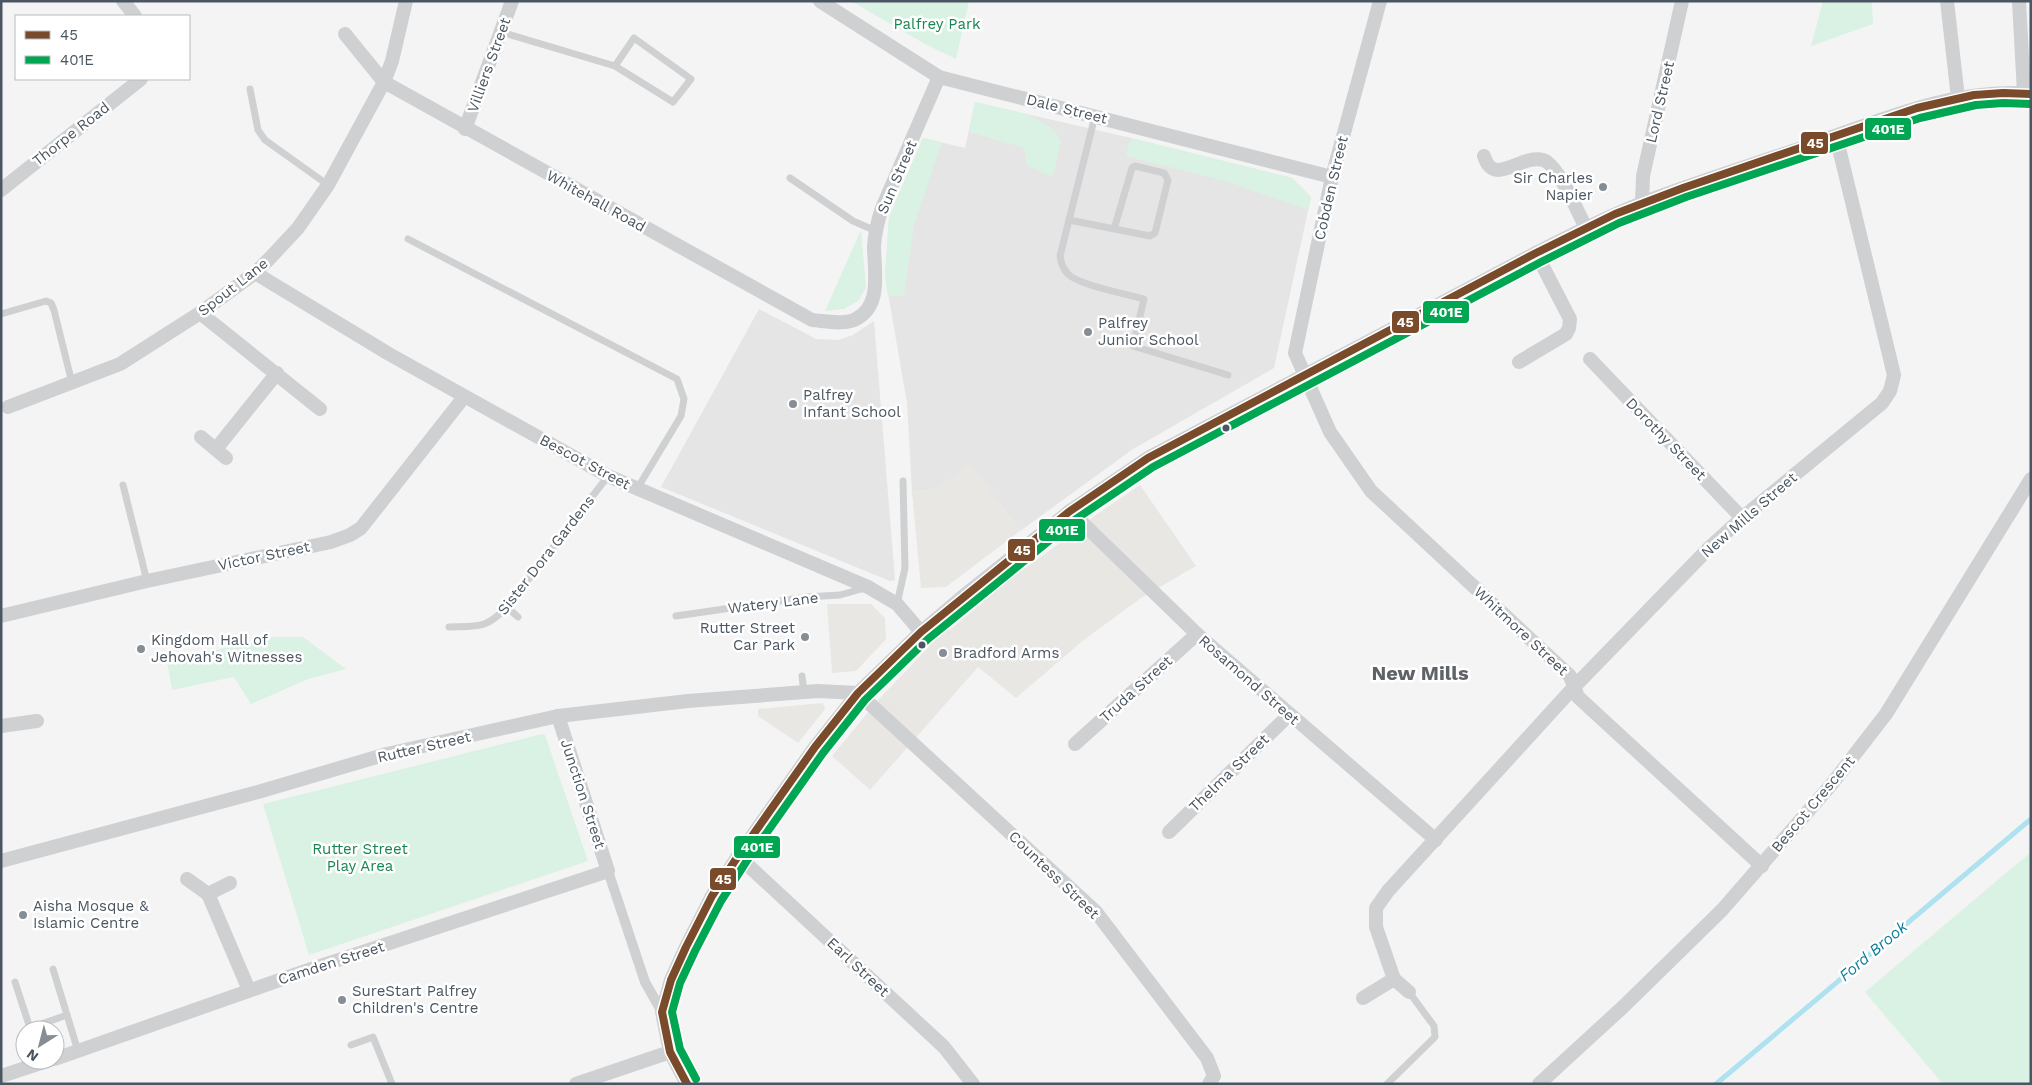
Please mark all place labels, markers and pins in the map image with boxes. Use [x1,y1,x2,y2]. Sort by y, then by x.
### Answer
place label: Sir Charles Napier [1513,169,1593,204]
marker: Sir Charles Napier [1597,181,1609,193]
place label: Palfrey Junior School [1098,314,1199,349]
marker: Palfrey Junior School [1082,326,1094,338]
place label: Palfrey Infant School [803,386,901,421]
marker: Palfrey Infant School [787,398,799,410]
unlabelled marker [1221,423,1231,433]
place label: Rutter Street Car Park [700,619,796,654]
place label: Kingdom Hall of Jehovah's Witnesses [151,631,302,666]
marker: Rutter Street Car Park [799,631,811,643]
unlabelled marker [917,640,927,650]
marker: Kingdom Hall of Jehovah's Witnesses [135,643,147,655]
place label: Bradford Arms [953,644,1059,662]
marker: Bradford Arms [937,647,949,659]
place label: Aisha Mosque & Islamic Centre [33,897,149,932]
marker: Aisha Mosque & Islamic Centre [17,909,29,921]
place label: SureStart Palfrey Children's Centre [352,982,478,1017]
marker: SureStart Palfrey Children's Centre [336,994,348,1006]

